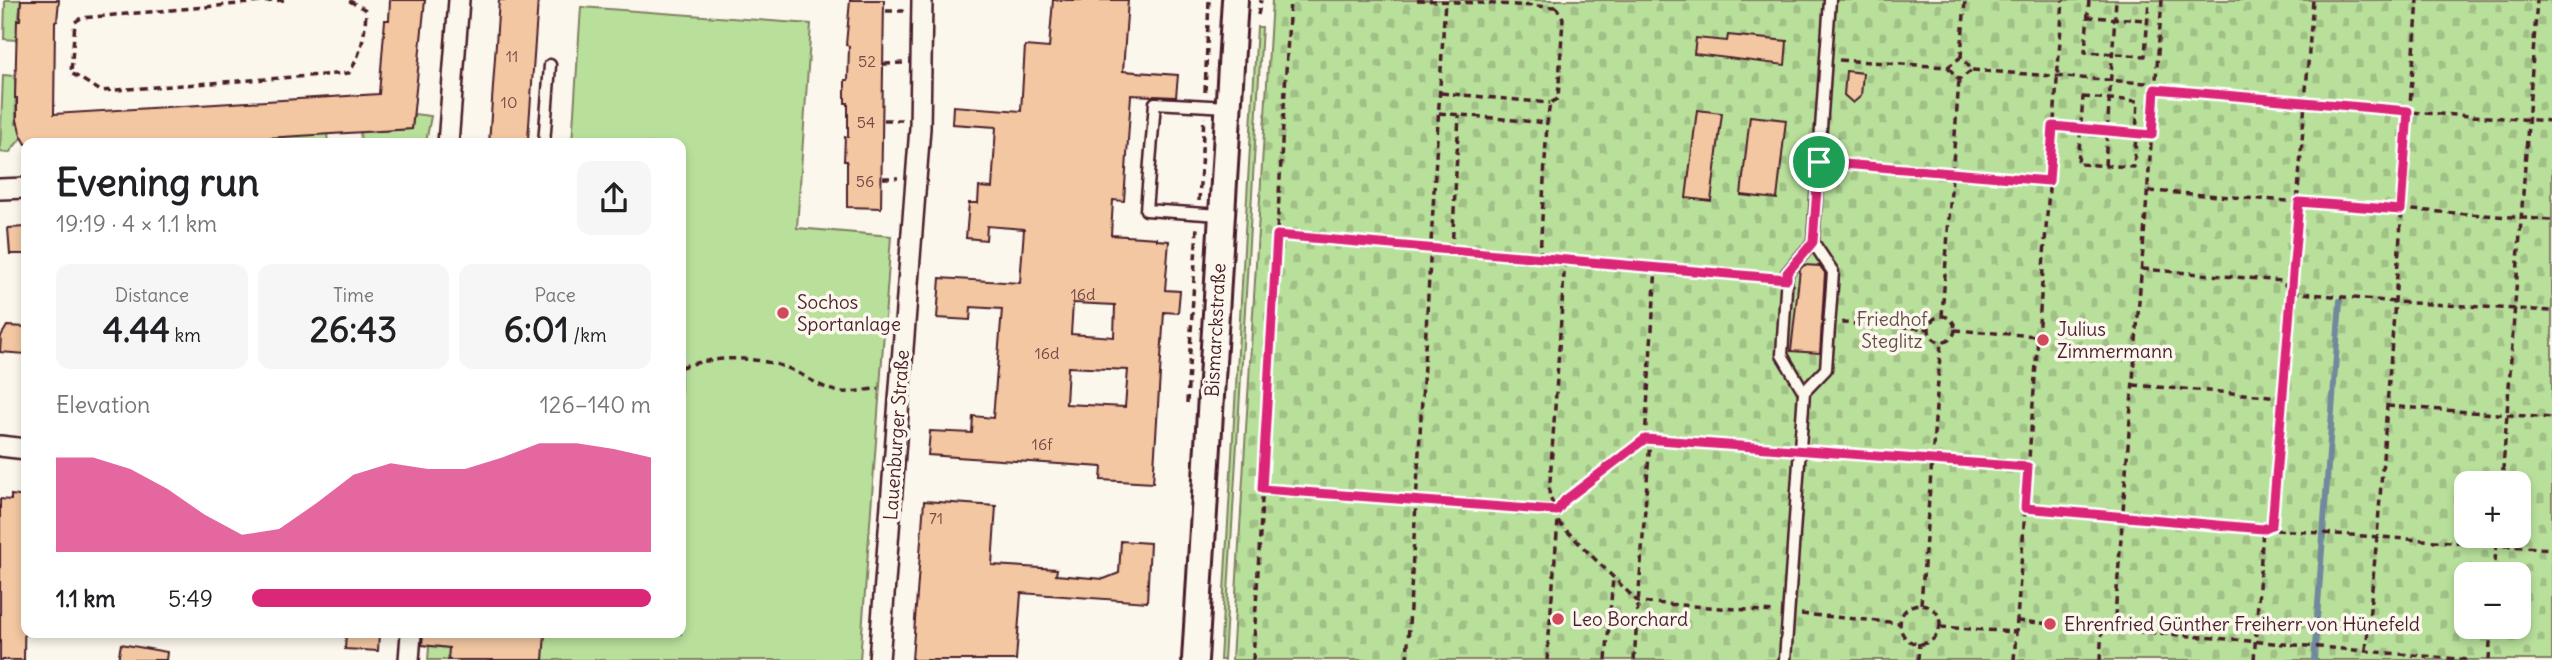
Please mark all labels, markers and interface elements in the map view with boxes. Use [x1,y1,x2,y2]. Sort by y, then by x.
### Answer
house number: 11 [506,46,518,66]
house number: 52 [858,51,876,71]
house number: 10 [501,92,517,112]
house number: 54 [857,112,875,132]
pin [1789,132,1849,192]
icon: arrive [1800,143,1838,181]
text: Evening run [56,159,259,206]
button: share [577,161,651,235]
house number: 56 [856,171,874,191]
text: 19:19 · 4 × 1.1 km [56,209,217,238]
street label: Bismarckstraße [1200,263,1230,397]
text: Distance [115,283,189,307]
text: Time [333,283,374,307]
text: Pace [535,283,576,307]
house number: 16d [1071,284,1096,304]
place label: Sochos Sportanlage [797,290,901,336]
marker: Sochos Sportanlage [775,305,791,321]
text: 4.44 [103,307,170,351]
text: 26:43 [310,307,397,351]
text: 6:01 [504,307,569,351]
park label: Friedhof Steglitz [1856,307,1928,353]
place label: Julius Zimmermann [2057,317,2173,363]
text: km [170,323,201,347]
text: /km [569,323,607,347]
marker: Julius Zimmermann [2035,332,2051,348]
house number: 16d [1035,343,1060,363]
street label: Lauenburger Straße [878,349,914,521]
text: Elevation [56,390,150,419]
text: 126–140 m [540,390,651,419]
house number: 16f [1032,434,1053,454]
map controls [2454,471,2531,639]
button: + [2454,471,2531,548]
house number: 71 [929,508,943,528]
button: − [2454,562,2531,639]
text: 1.1 km [56,584,115,613]
text: 5:49 [168,584,213,613]
place label: Leo Borchard [1572,607,1688,631]
marker: Leo Borchard [1550,611,1566,627]
place label: Ehrenfried Günther Freiherr von Hünefeld [2064,612,2420,636]
marker: Ehrenfried Günther Freiherr von Hünefeld [2042,616,2058,632]

